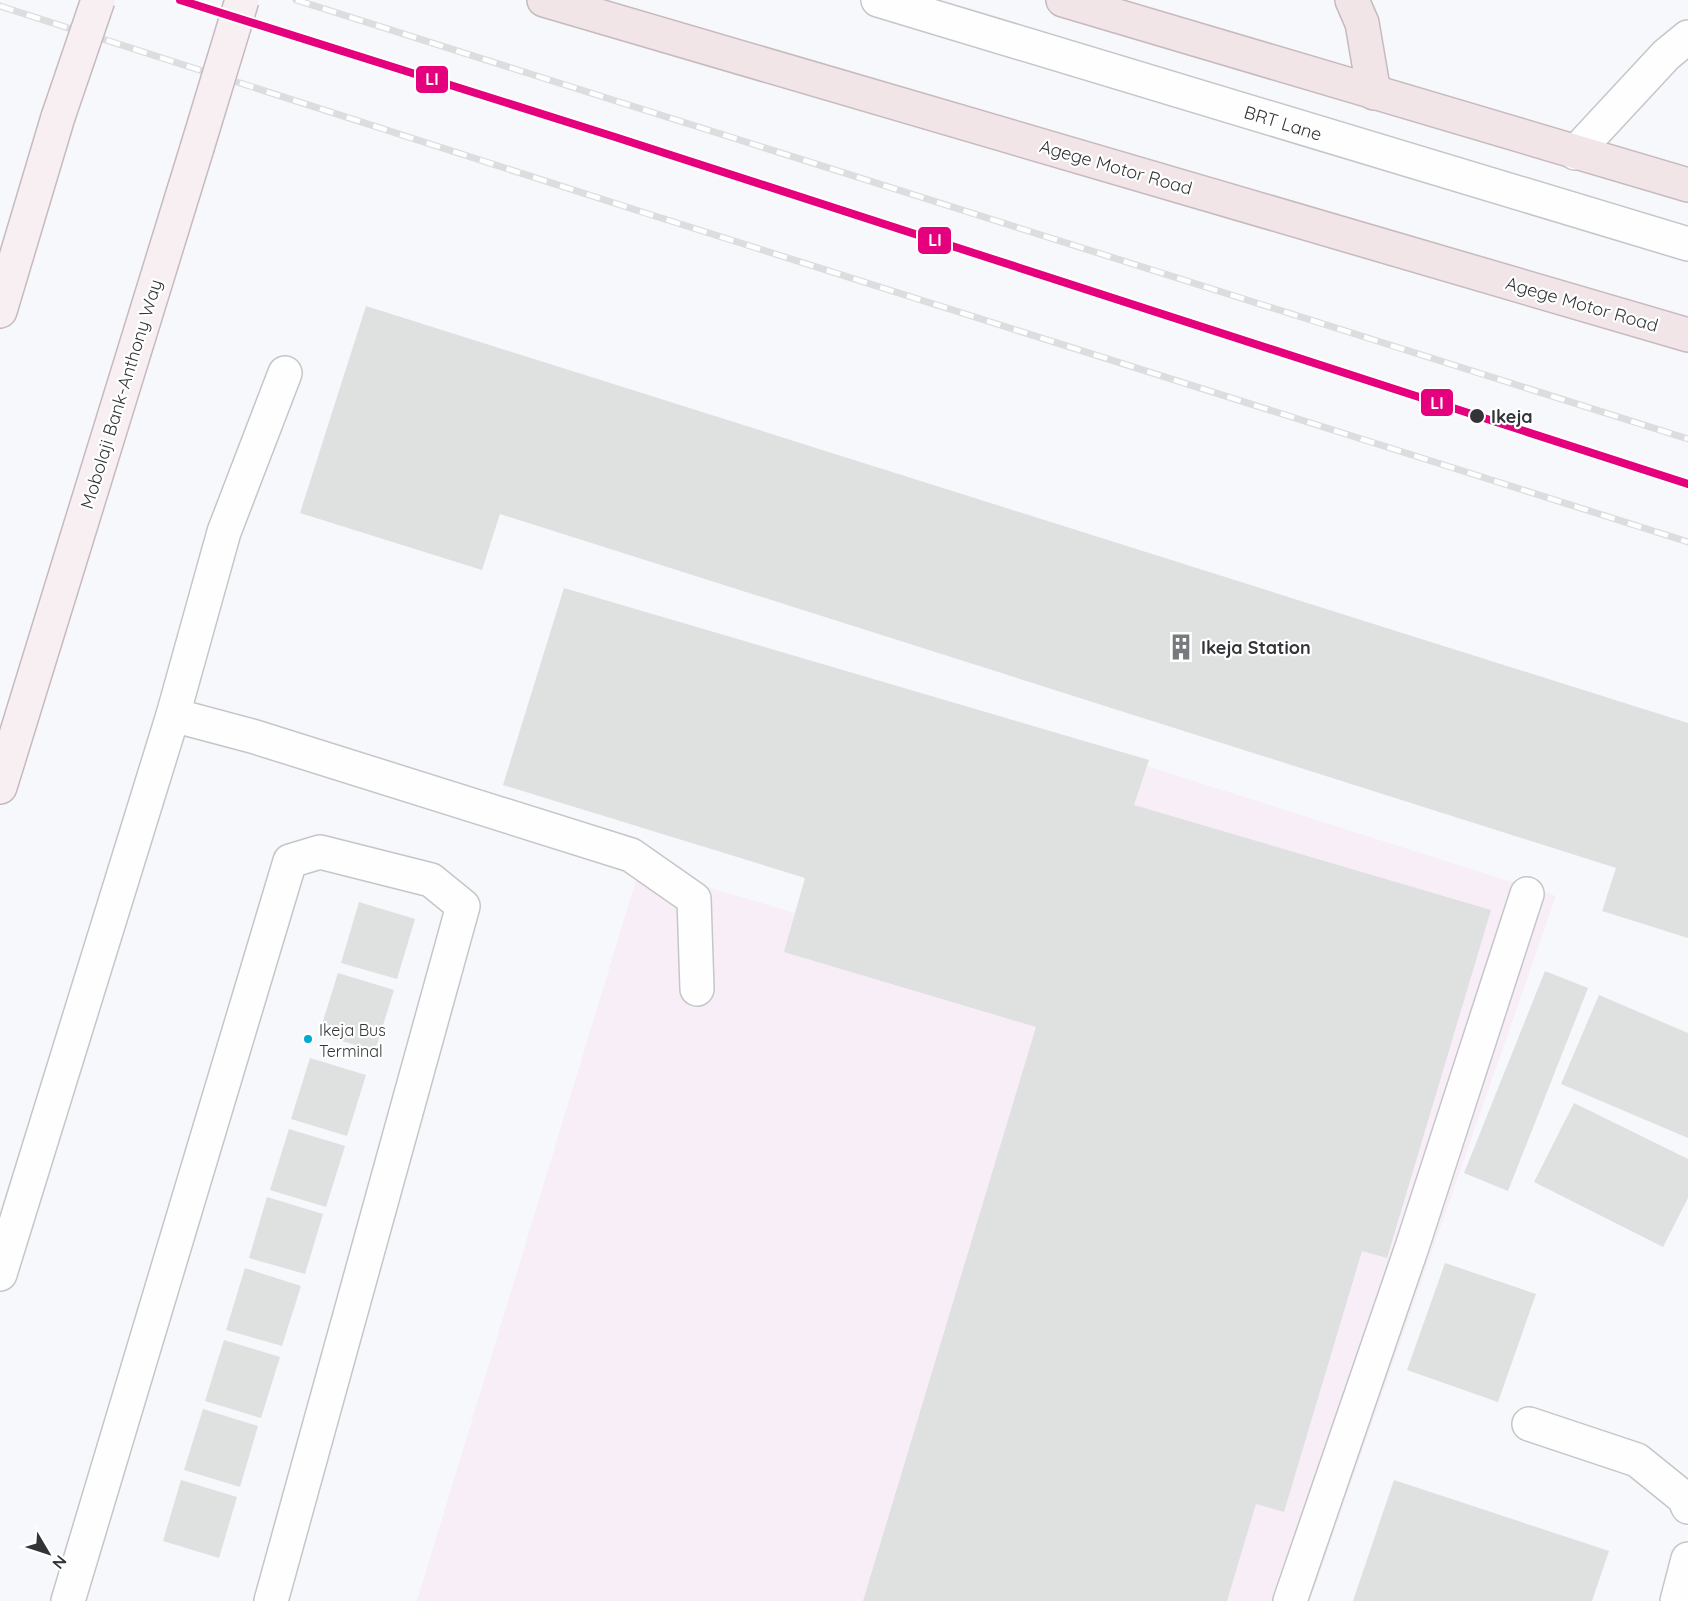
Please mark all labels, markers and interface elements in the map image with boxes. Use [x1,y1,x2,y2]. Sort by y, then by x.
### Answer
line badge: LI [415,65,449,94]
text: LI [425,69,439,89]
street label: BRT Lane [1241,100,1325,146]
street label: Agege Motor Road [1037,134,1195,200]
line badge: LI [917,226,952,255]
text: LI [928,230,942,250]
street label: Agege Motor Road [1503,271,1661,337]
street label: Mobolaji Bank-Anthony Way [75,276,167,512]
line badge: LI [1420,388,1454,417]
text: LI [1430,393,1444,413]
place label: Ikeja [1491,405,1533,428]
marker: Ikeja [1468,407,1486,425]
building icon: Ikeja Station [1166,632,1196,662]
place label: Ikeja Station [1201,636,1311,659]
place label: Ikeja Bus Terminal [319,1020,386,1061]
marker: Ikeja Bus Terminal [302,1033,314,1045]
north arrow [18,1523,78,1583]
text: N [48,1552,71,1573]

